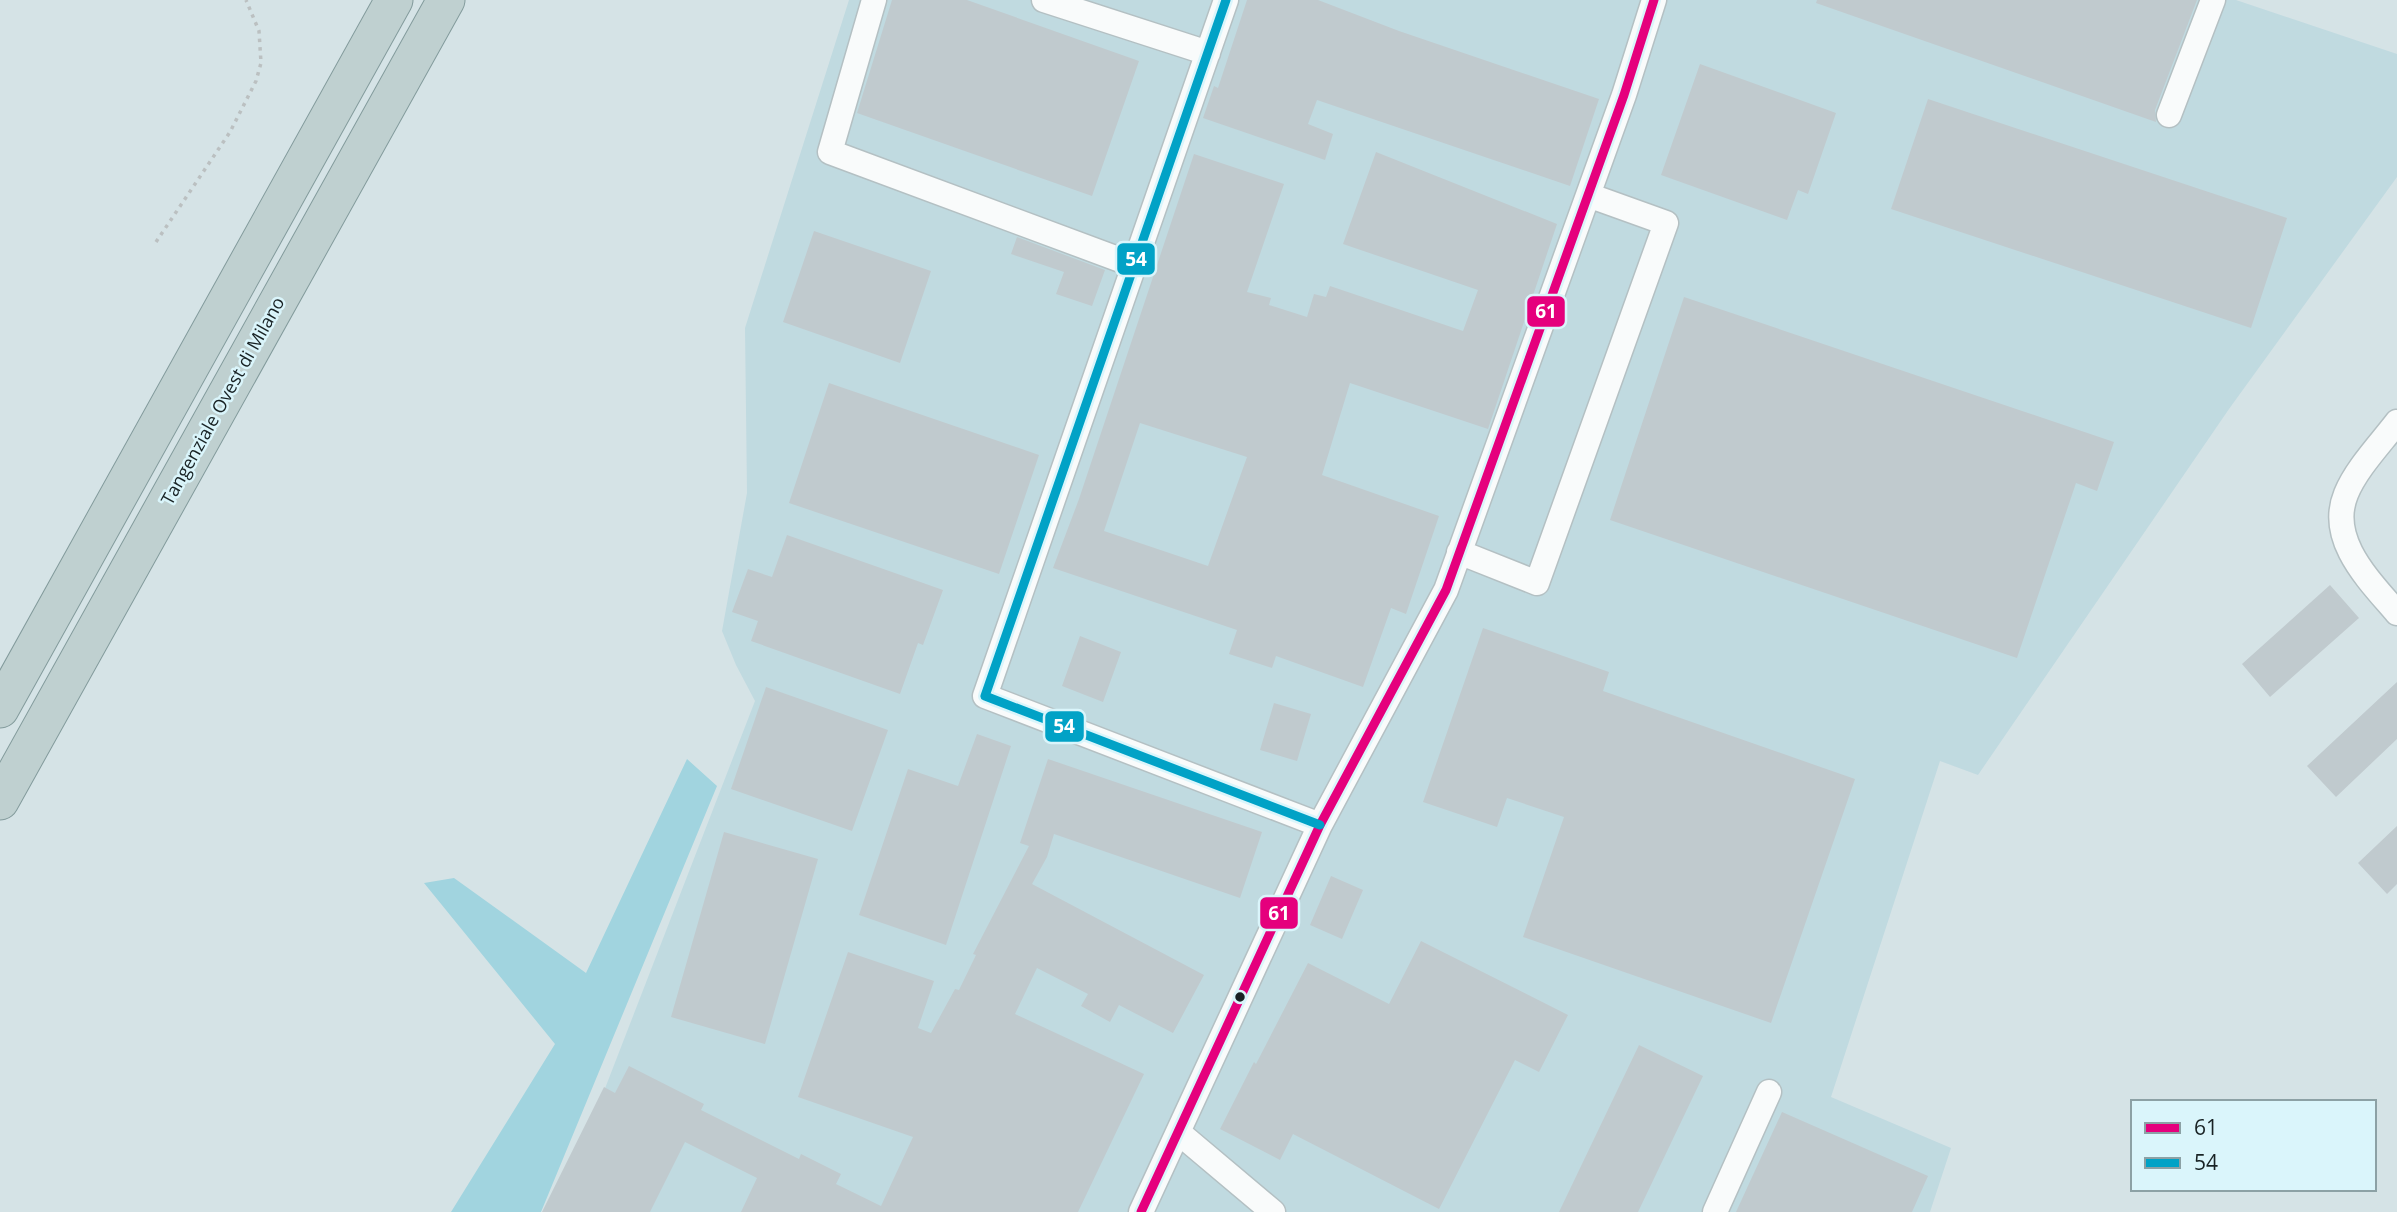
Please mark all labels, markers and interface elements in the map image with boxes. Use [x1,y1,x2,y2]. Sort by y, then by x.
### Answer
line badge: 54 [1116,242,1156,276]
text: 54 [1125,246,1147,272]
street label: Tangenziale Ovest di Milano [155,292,289,509]
line badge: 61 [1526,295,1566,328]
text: 61 [1535,298,1557,324]
line badge: 54 [1044,710,1085,743]
text: 54 [1053,713,1075,739]
line badge: 61 [1259,896,1299,930]
text: 61 [1268,900,1290,926]
unlabelled marker [1233,990,1247,1004]
legend [2131,1100,2376,1191]
text: 61 [2194,1113,2218,1141]
text: 54 [2194,1148,2218,1176]

